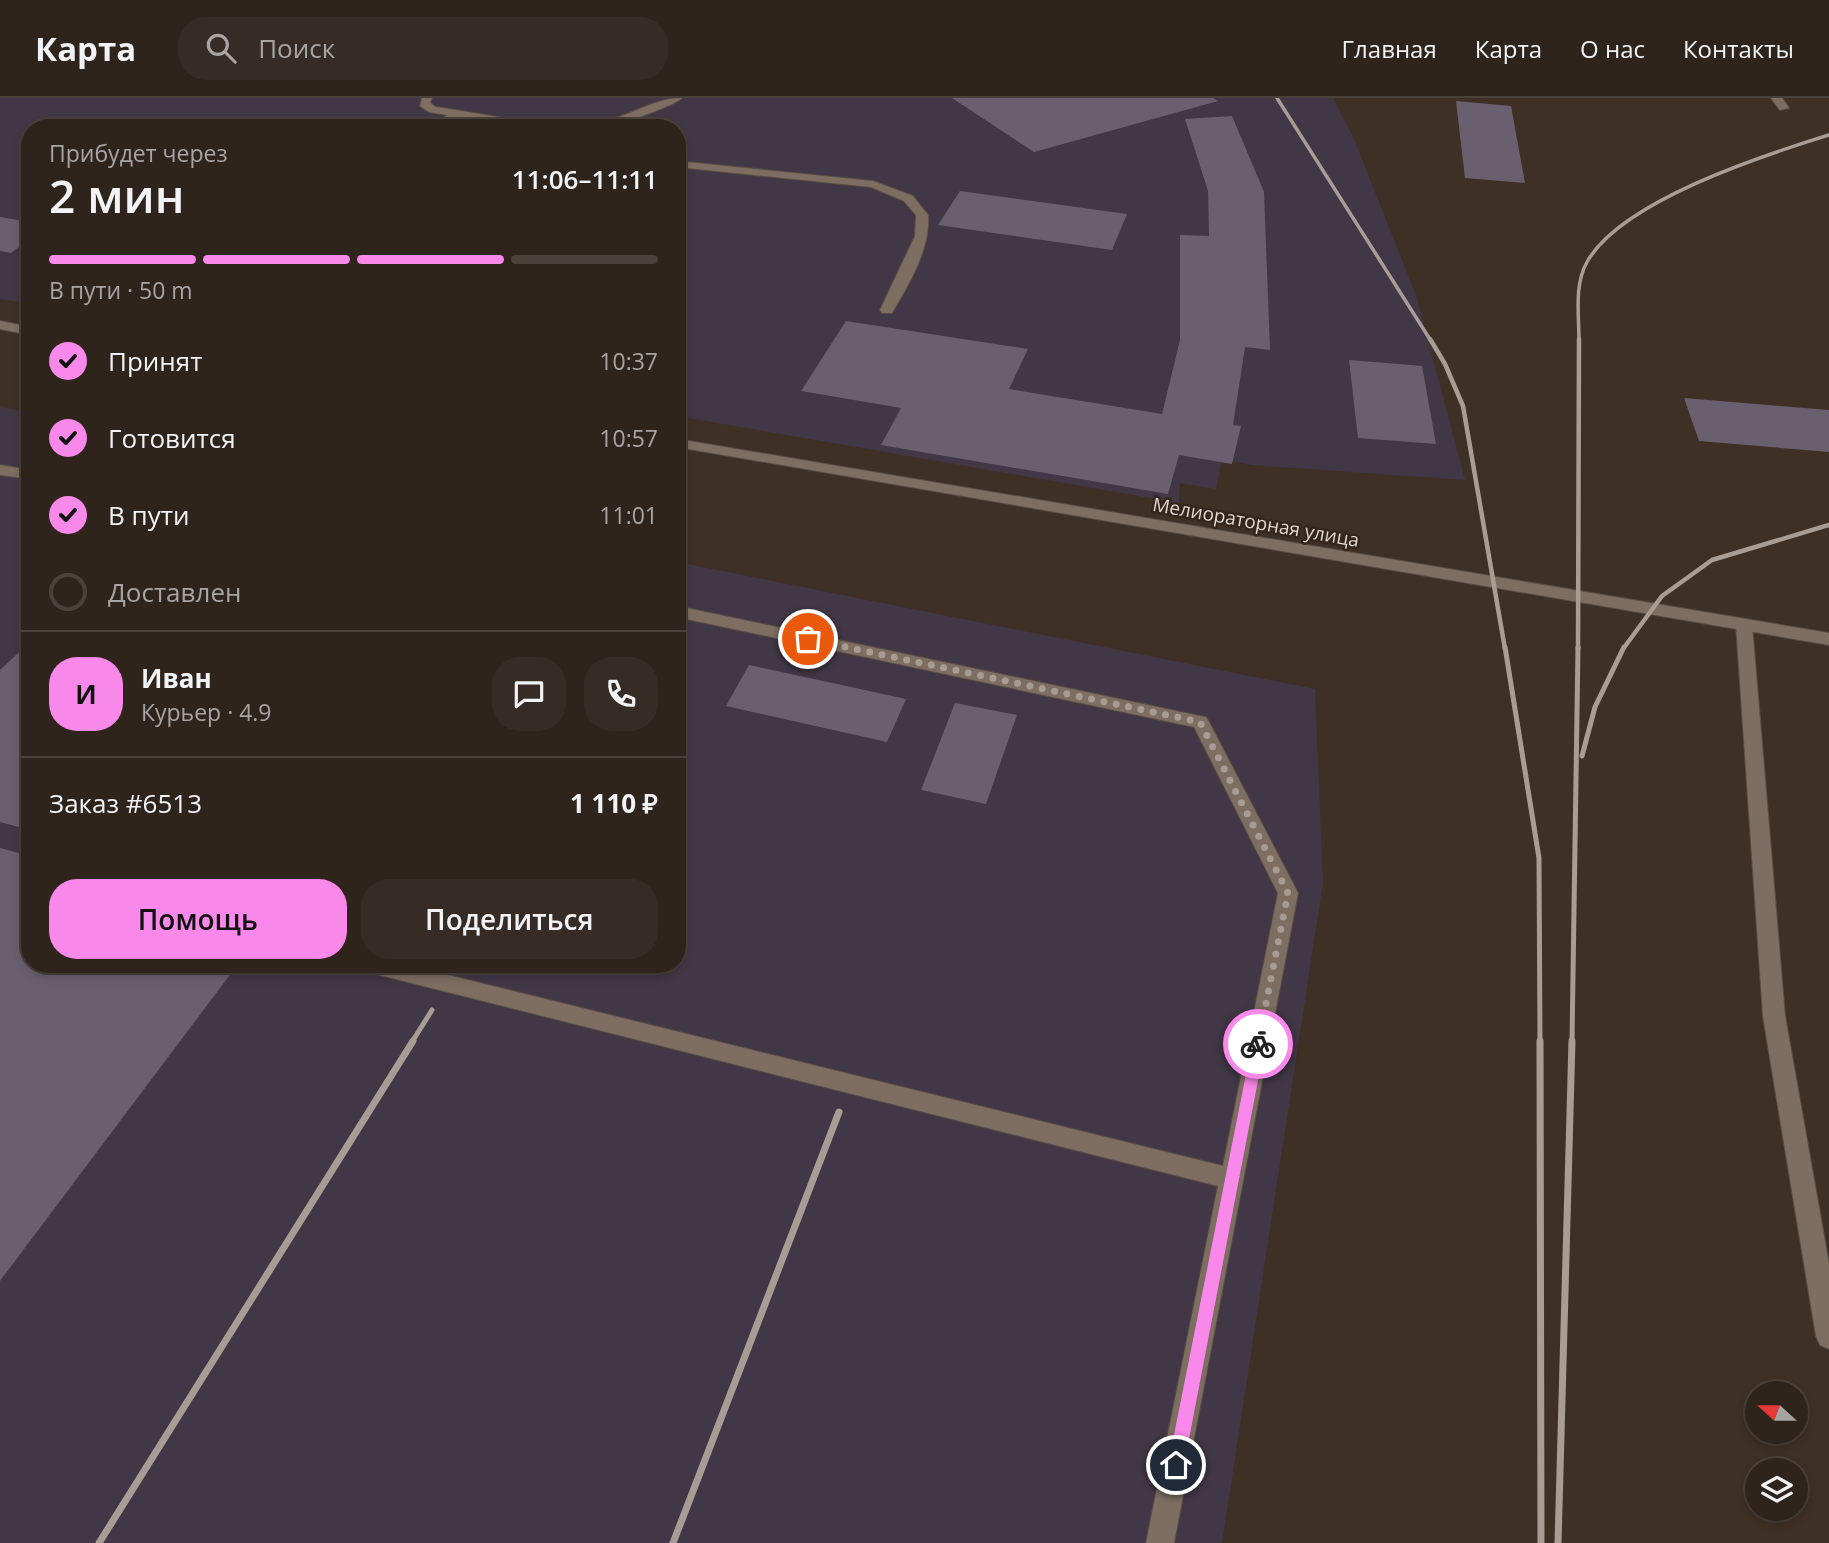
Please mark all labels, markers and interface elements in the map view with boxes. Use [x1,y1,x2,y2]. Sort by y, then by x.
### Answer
search box [178,17,668,80]
text: Карта [35,26,136,71]
icon: search [202,29,240,67]
text: Поиск [258,30,335,66]
text: Главная [1342,32,1437,65]
text: Карта [1475,32,1542,65]
text: О нас [1580,32,1645,65]
text: Контакты [1683,32,1794,65]
text: Прибудет через [49,137,228,169]
text: 11:06–11:11 [512,161,658,197]
text: 2 мин [49,164,185,226]
text: В пути · 50 m [49,274,193,306]
icon: check [49,342,87,380]
text: Принят [108,343,202,379]
text: 10:37 [599,345,658,377]
icon: check [49,419,87,457]
text: Готовится [108,420,236,456]
text: 10:57 [599,422,658,454]
street label: Мелиораторная улица [1151,491,1361,553]
icon: check [49,496,87,534]
text: В пути [108,497,189,533]
text: 11:01 [599,499,658,531]
text: Доставлен [108,574,241,610]
pin [778,609,838,669]
icon: bag [789,620,827,658]
button: chat [492,657,566,731]
button: phone [584,657,658,731]
text: Иван [141,660,212,696]
text: И [75,676,97,712]
text: Курьер · 4.9 [141,696,272,728]
text: Заказ #6513 [49,785,202,821]
text: 1 110 ₽ [570,785,658,821]
button: Помощь [49,879,347,959]
button: Поделиться [361,879,658,959]
courier [1223,1009,1293,1079]
icon: bike [1239,1025,1277,1063]
north arrow [1745,1381,1808,1444]
map controls [1745,1381,1808,1521]
pin [1146,1435,1206,1495]
icon: home [1157,1446,1195,1484]
button: layers [1745,1458,1808,1521]

